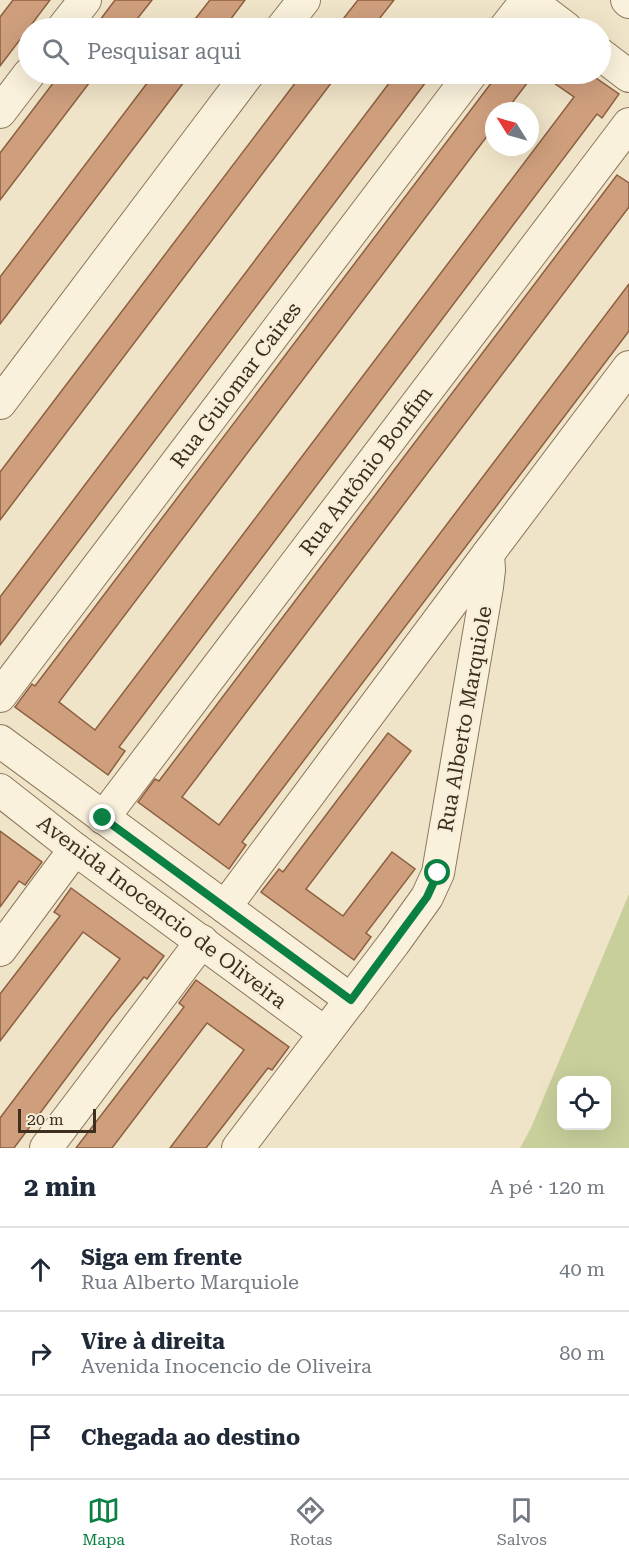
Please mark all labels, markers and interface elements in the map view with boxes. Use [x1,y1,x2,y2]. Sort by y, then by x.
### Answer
search box [18,18,611,84]
icon: search [39,35,72,68]
text: Pesquisar aqui [87,39,241,64]
north arrow [485,102,539,156]
street label: Rua Guiomar Caires [166,297,306,473]
street label: Rua Antônio Bonfim [295,382,437,560]
street label: Rua Alberto Marquiole [433,604,497,834]
route end [89,804,115,830]
street label: Avenida Inocencio de Oliveira [33,811,292,1014]
route start [424,859,450,885]
map controls [557,1076,611,1130]
button: locate [557,1076,611,1130]
scale bar [18,1106,96,1134]
text: 20 m [27,1110,64,1129]
text: 2 min [24,1172,96,1202]
text: A pé · 120 m [490,1175,605,1199]
text: Siga em frente [81,1245,242,1270]
icon: ahead [24,1253,57,1286]
text: 40 m [559,1257,605,1281]
text: Rua Alberto Marquiole [81,1270,299,1294]
text: Vire à direita [81,1329,225,1354]
icon: right [24,1337,57,1370]
text: 80 m [559,1341,605,1365]
text: Avenida Inocencio de Oliveira [81,1354,372,1378]
icon: arrive [24,1421,57,1454]
text: Chegada ao destino [81,1425,300,1450]
tab: Mapa [82,1494,125,1549]
tab: Rotas [289,1494,332,1549]
tab: Salvos [497,1494,547,1549]

